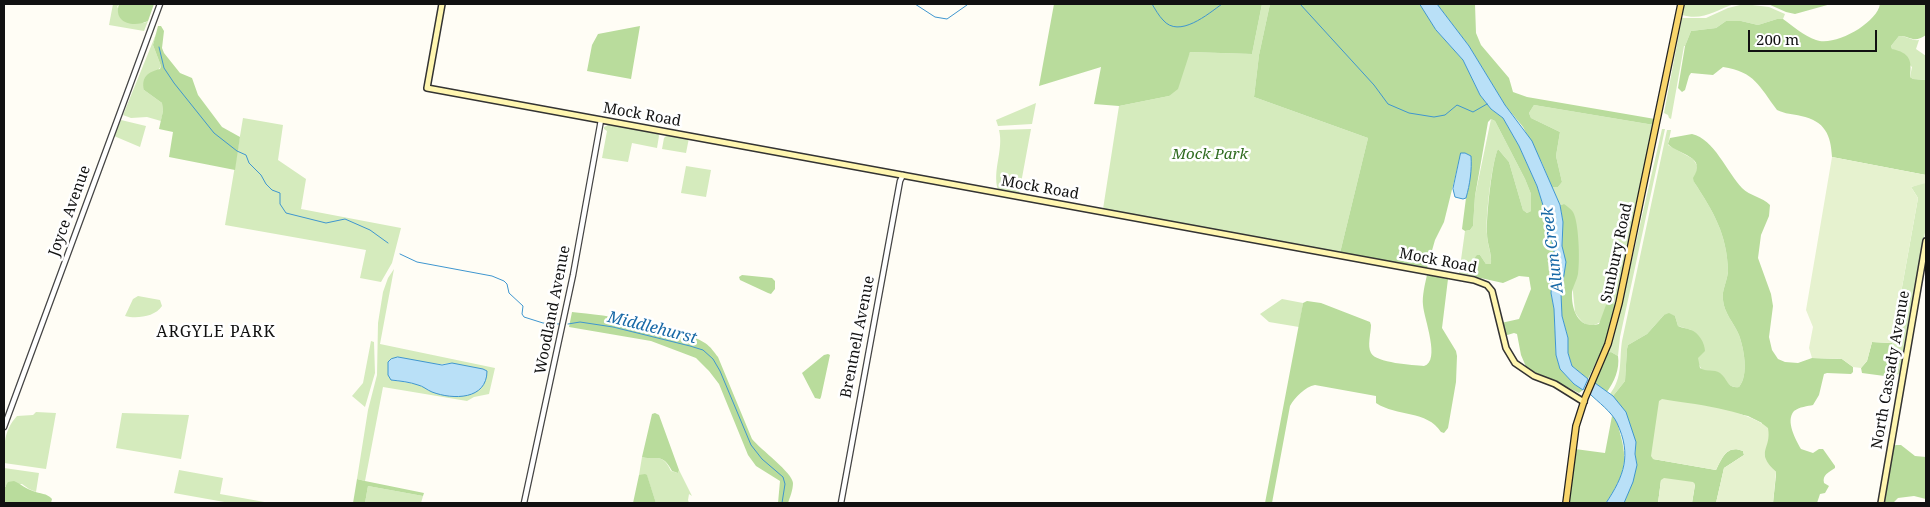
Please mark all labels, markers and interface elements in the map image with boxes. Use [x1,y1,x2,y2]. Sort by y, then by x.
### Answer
scale bar [1750,20,1879,52]
text: 200 m [1756,29,1799,49]
street label: Mock Road [602,99,682,131]
park label: Mock Park [1172,146,1248,164]
street label: Joyce Avenue [45,163,95,259]
street label: Mock Road [1000,172,1080,204]
street label: Sunbury Road [1598,201,1636,305]
water label: Alum Creek [1538,206,1568,294]
street label: Woodland Avenue [532,244,574,376]
street label: Mock Road [1398,245,1478,277]
street label: Brentnell Avenue [837,274,879,400]
street label: North Cassady Avenue [1868,289,1914,451]
water label: Middlehurst [605,308,699,348]
district label: ARGYLE PARK [155,322,277,342]

